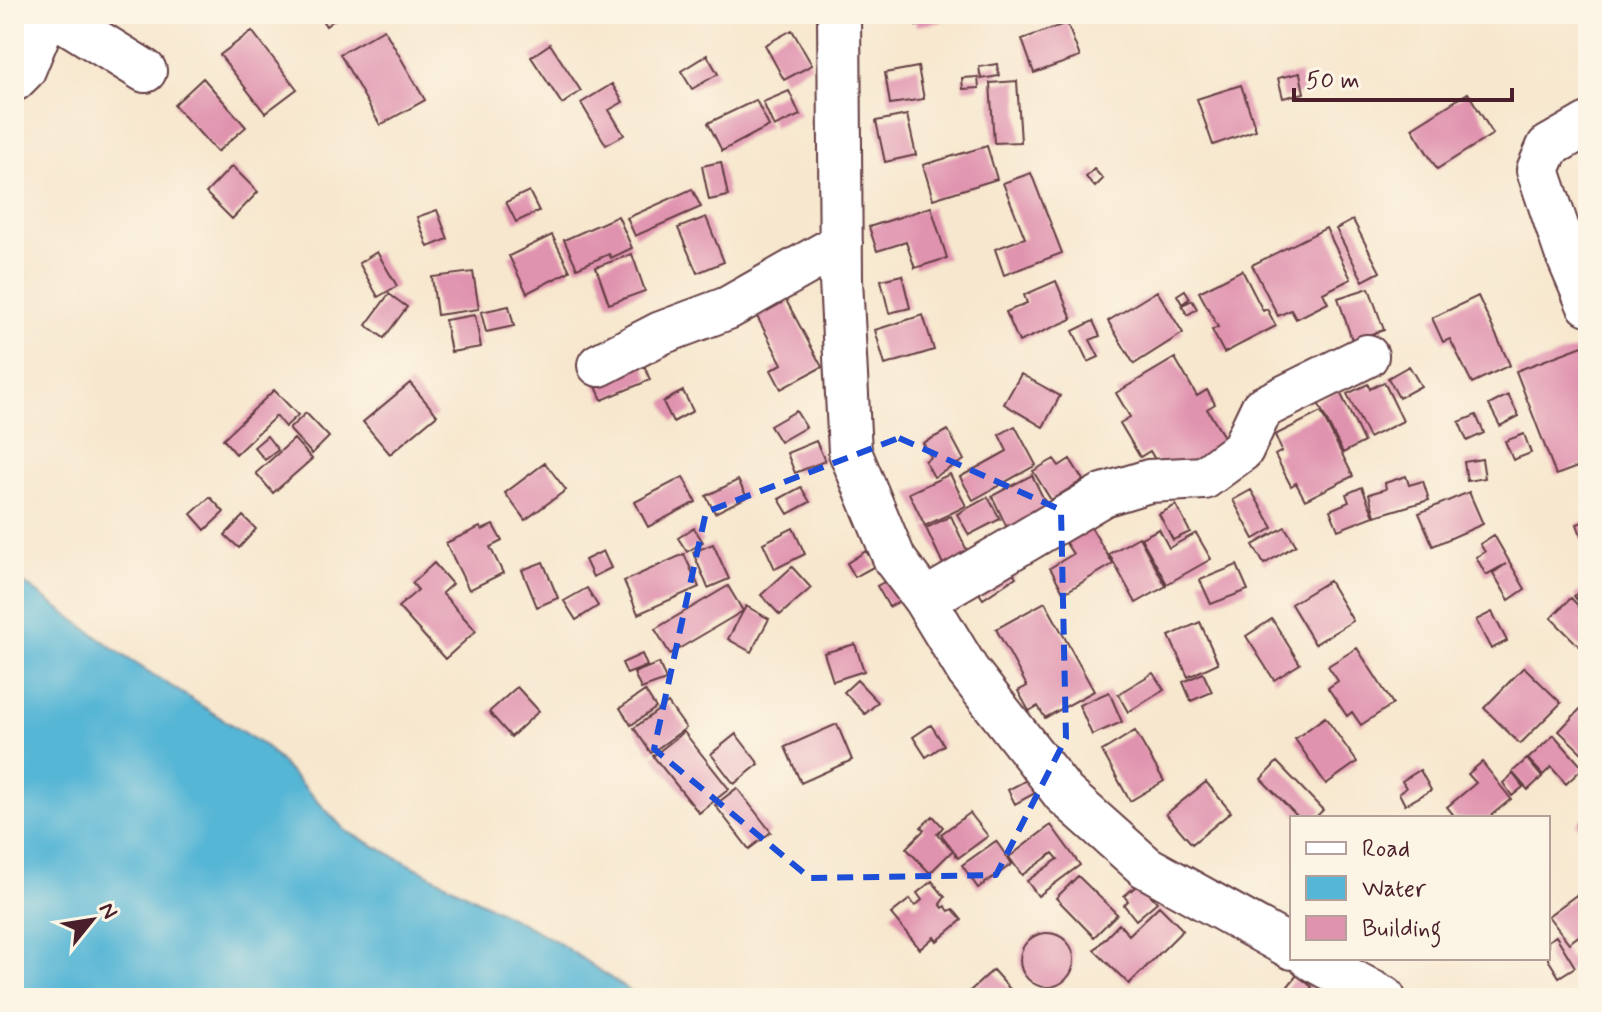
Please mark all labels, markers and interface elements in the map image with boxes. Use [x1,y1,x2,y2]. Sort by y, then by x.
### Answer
scale bar [1294,52,1512,102]
text: 50 m [1306,66,1360,97]
legend [1290,816,1550,960]
text: Road [1362,834,1410,865]
text: Water [1362,874,1427,905]
north arrow [52,880,132,960]
text: N [92,898,123,924]
text: Building [1362,914,1442,948]

